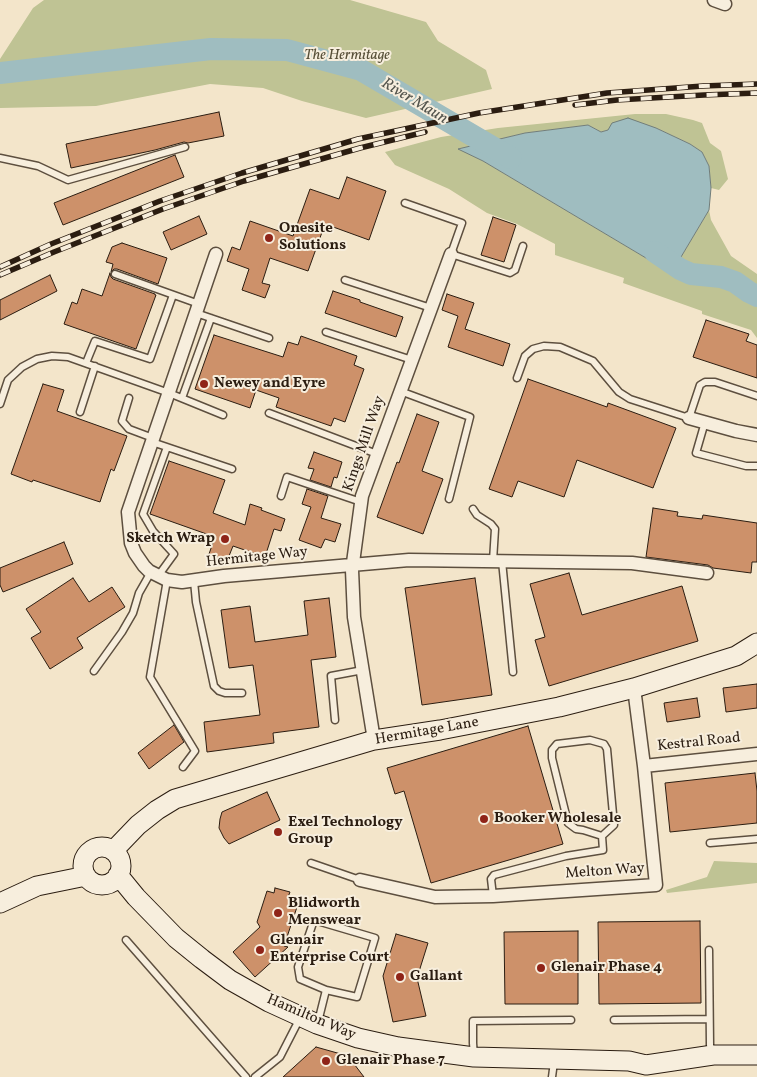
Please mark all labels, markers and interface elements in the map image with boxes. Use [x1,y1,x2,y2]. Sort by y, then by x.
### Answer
park label: The Hermitage [304,47,390,65]
water label: River Maun [377,75,451,129]
place label: Onesite Solutions [279,220,346,255]
marker: Onesite Solutions [263,232,275,244]
place label: Newey and Eyre [214,375,325,393]
marker: Newey and Eyre [198,378,210,390]
street label: Kings Mill Way [340,394,390,494]
place label: Sketch Wrap [126,530,215,548]
marker: Sketch Wrap [219,533,231,545]
street label: Hermitage Way [205,544,309,572]
street label: Hermitage Lane [374,714,480,750]
street label: Kestral Road [657,730,741,756]
place label: Booker Wholesale [494,810,621,828]
marker: Booker Wholesale [478,813,490,825]
place label: Exel Technology Group [288,814,403,849]
marker: Exel Technology Group [272,826,284,838]
street label: Melton Way [565,860,645,884]
place label: Blidworth Menswear [288,895,361,930]
marker: Blidworth Menswear [272,907,284,919]
place label: Glenair Enterprise Court [270,932,389,967]
marker: Glenair Enterprise Court [254,944,266,956]
place label: Glenair Phase 4 [551,959,662,977]
marker: Glenair Phase 4 [535,962,547,974]
place label: Gallant [410,968,463,986]
marker: Gallant [394,971,406,983]
street label: Hamilton Way [264,991,358,1045]
place label: Glenair Phase 7 [336,1052,445,1070]
marker: Glenair Phase 7 [320,1055,332,1067]

